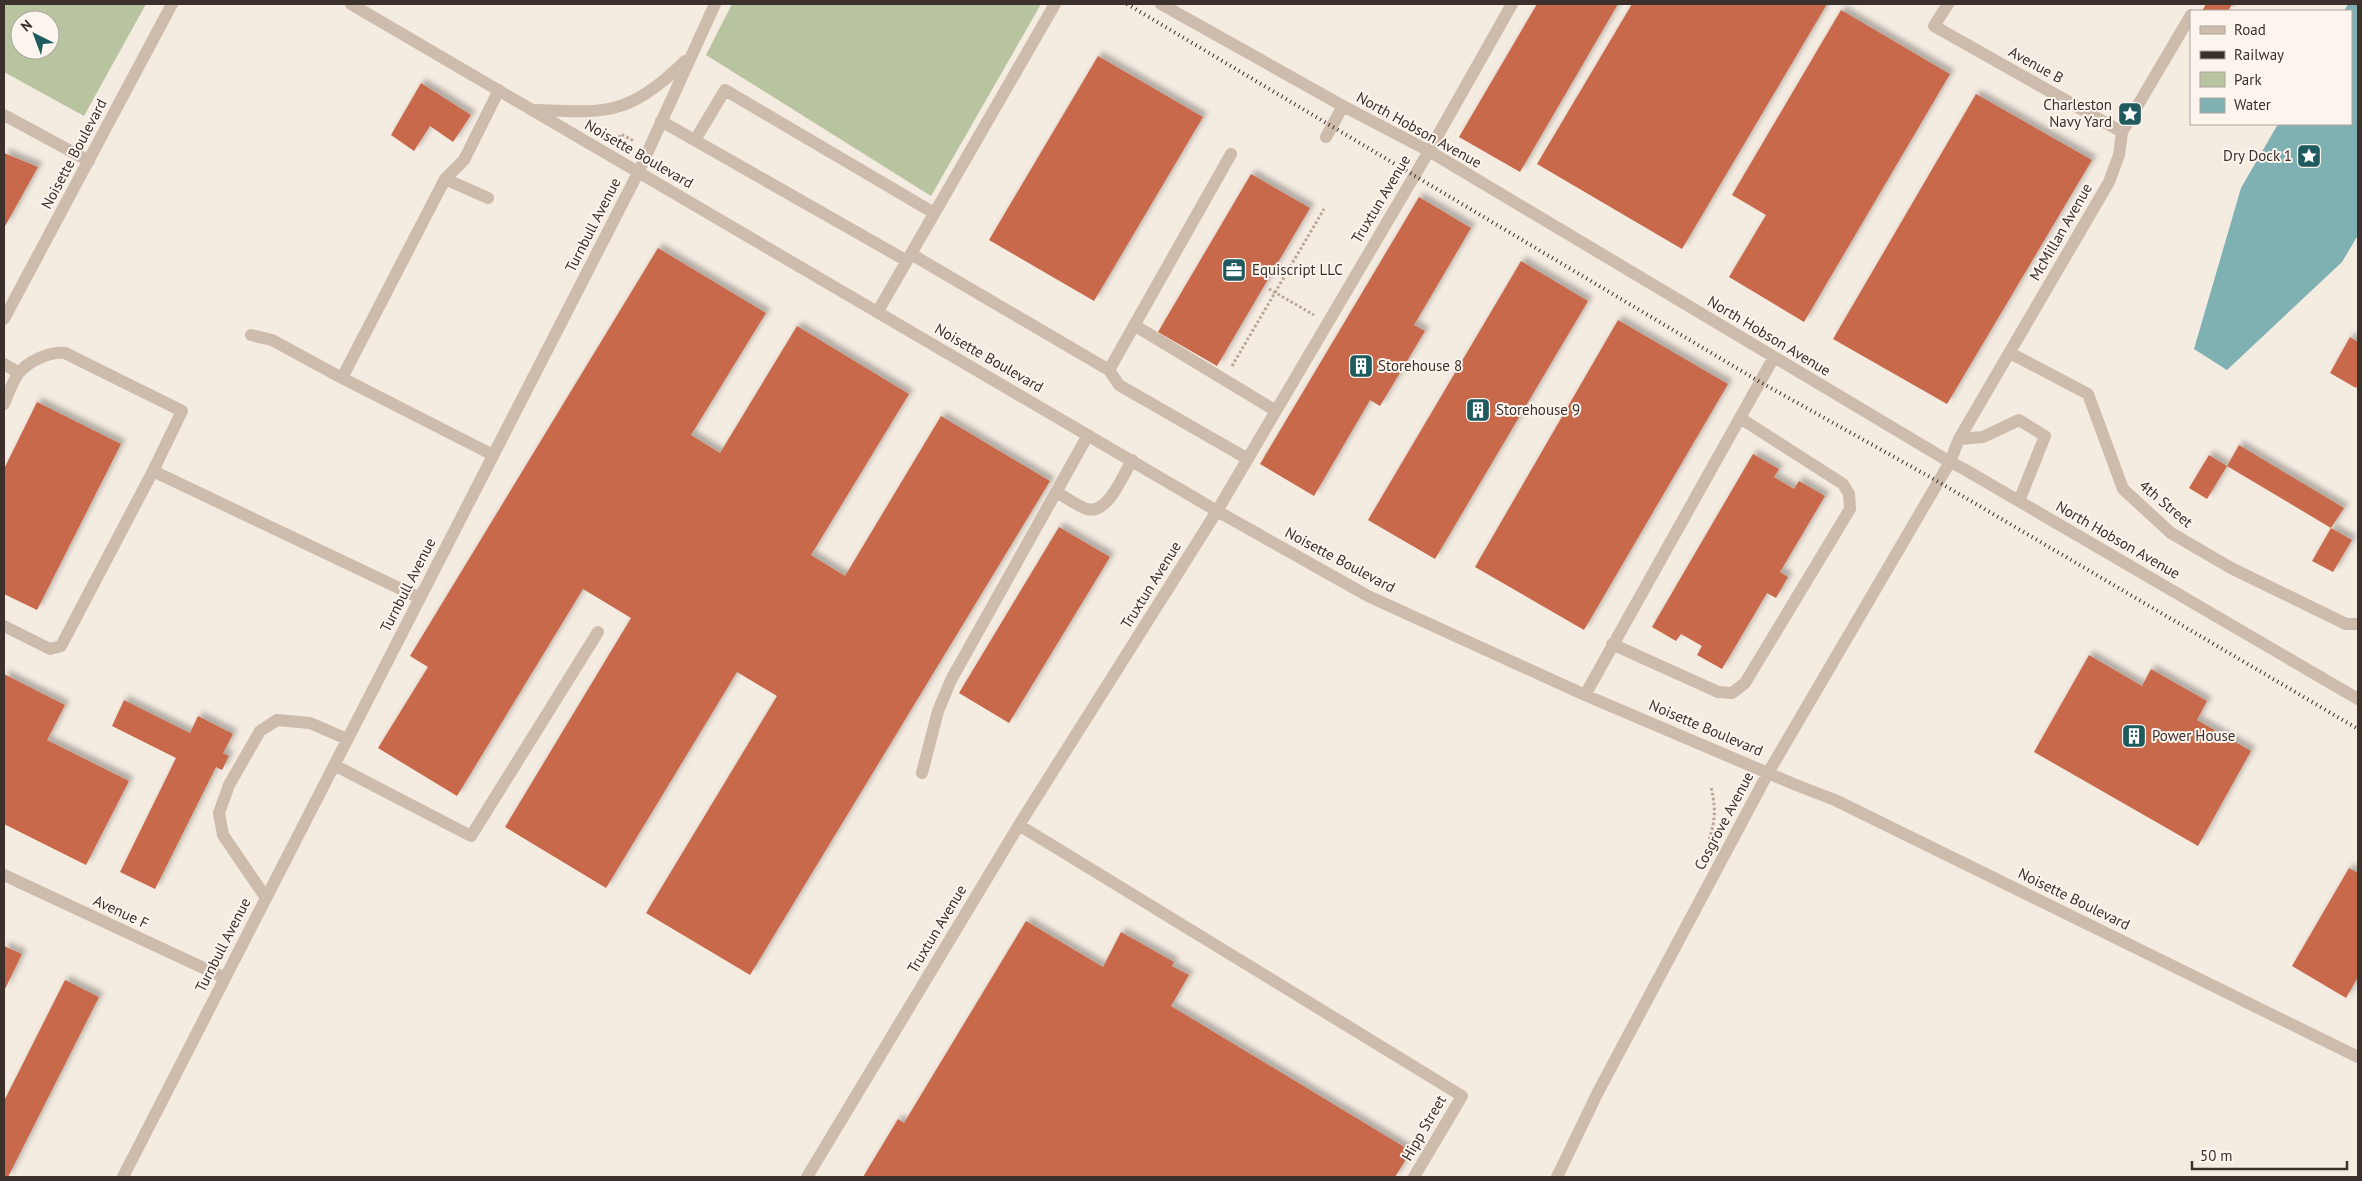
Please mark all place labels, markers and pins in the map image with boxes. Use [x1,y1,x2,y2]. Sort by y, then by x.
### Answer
place label: Charleston Navy Yard [2043,95,2112,131]
place icon: Charleston Navy Yard [2117,101,2143,127]
place icon: Dry Dock 1 [2296,143,2322,169]
place label: Dry Dock 1 [2223,146,2292,165]
office icon: Equiscript LLC [1221,257,1247,283]
place label: Equiscript LLC [1252,260,1343,279]
building icon: Storehouse 8 [1348,353,1374,379]
place label: Storehouse 8 [1378,356,1462,375]
building icon: Storehouse 9 [1465,397,1491,423]
place label: Storehouse 9 [1496,400,1580,419]
building icon: Power House [2121,723,2147,749]
place label: Power House [2152,726,2235,745]

